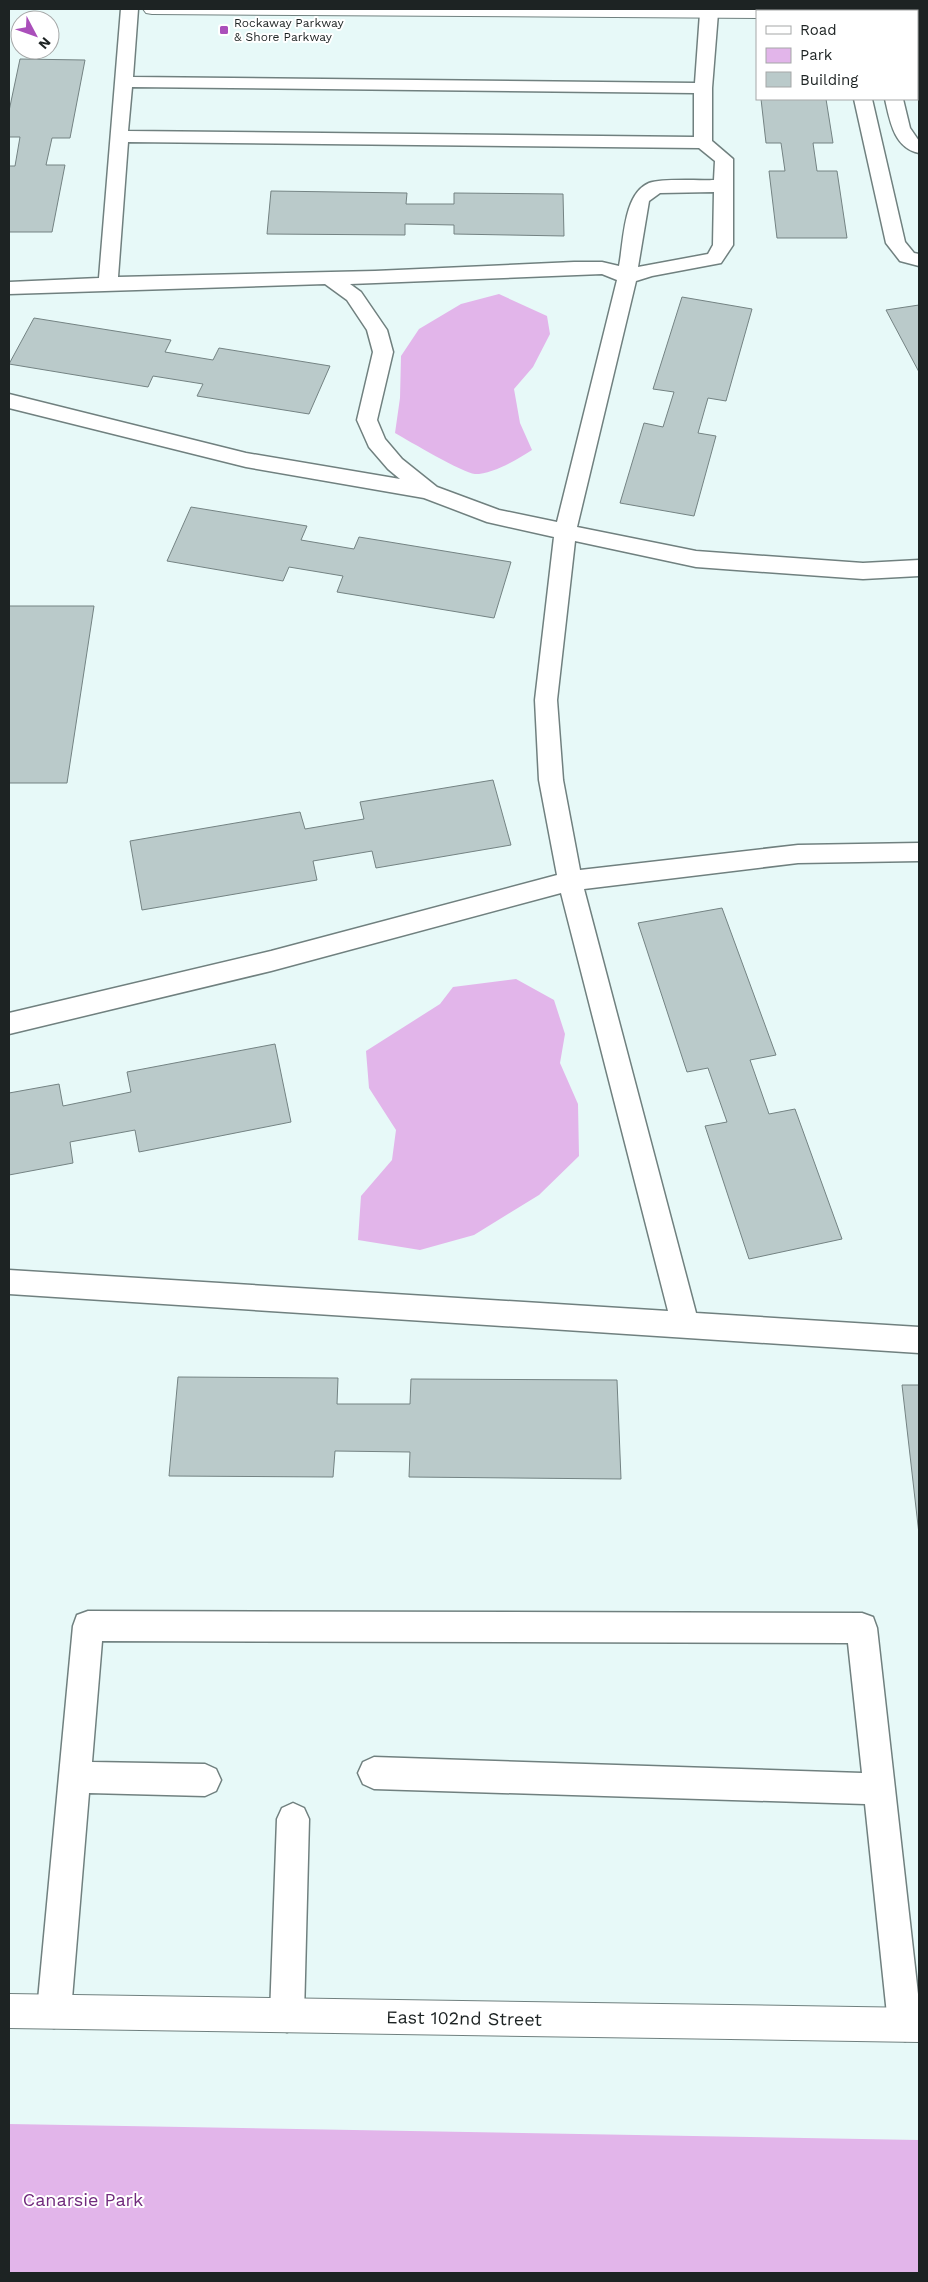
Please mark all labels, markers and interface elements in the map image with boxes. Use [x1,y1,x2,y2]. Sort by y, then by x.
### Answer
north arrow [10,10,60,60]
legend [756,10,918,100]
place label: Rockaway Parkway & Shore Parkway [234,16,345,44]
text: Road [800,21,837,39]
marker: Rockaway Parkway & Shore Parkway [218,24,230,36]
text: N [35,34,54,53]
text: Park [800,46,833,64]
text: Building [800,71,858,89]
street label: East 102nd Street [386,2006,543,2030]
park label: Canarsie Park [23,2189,143,2210]

